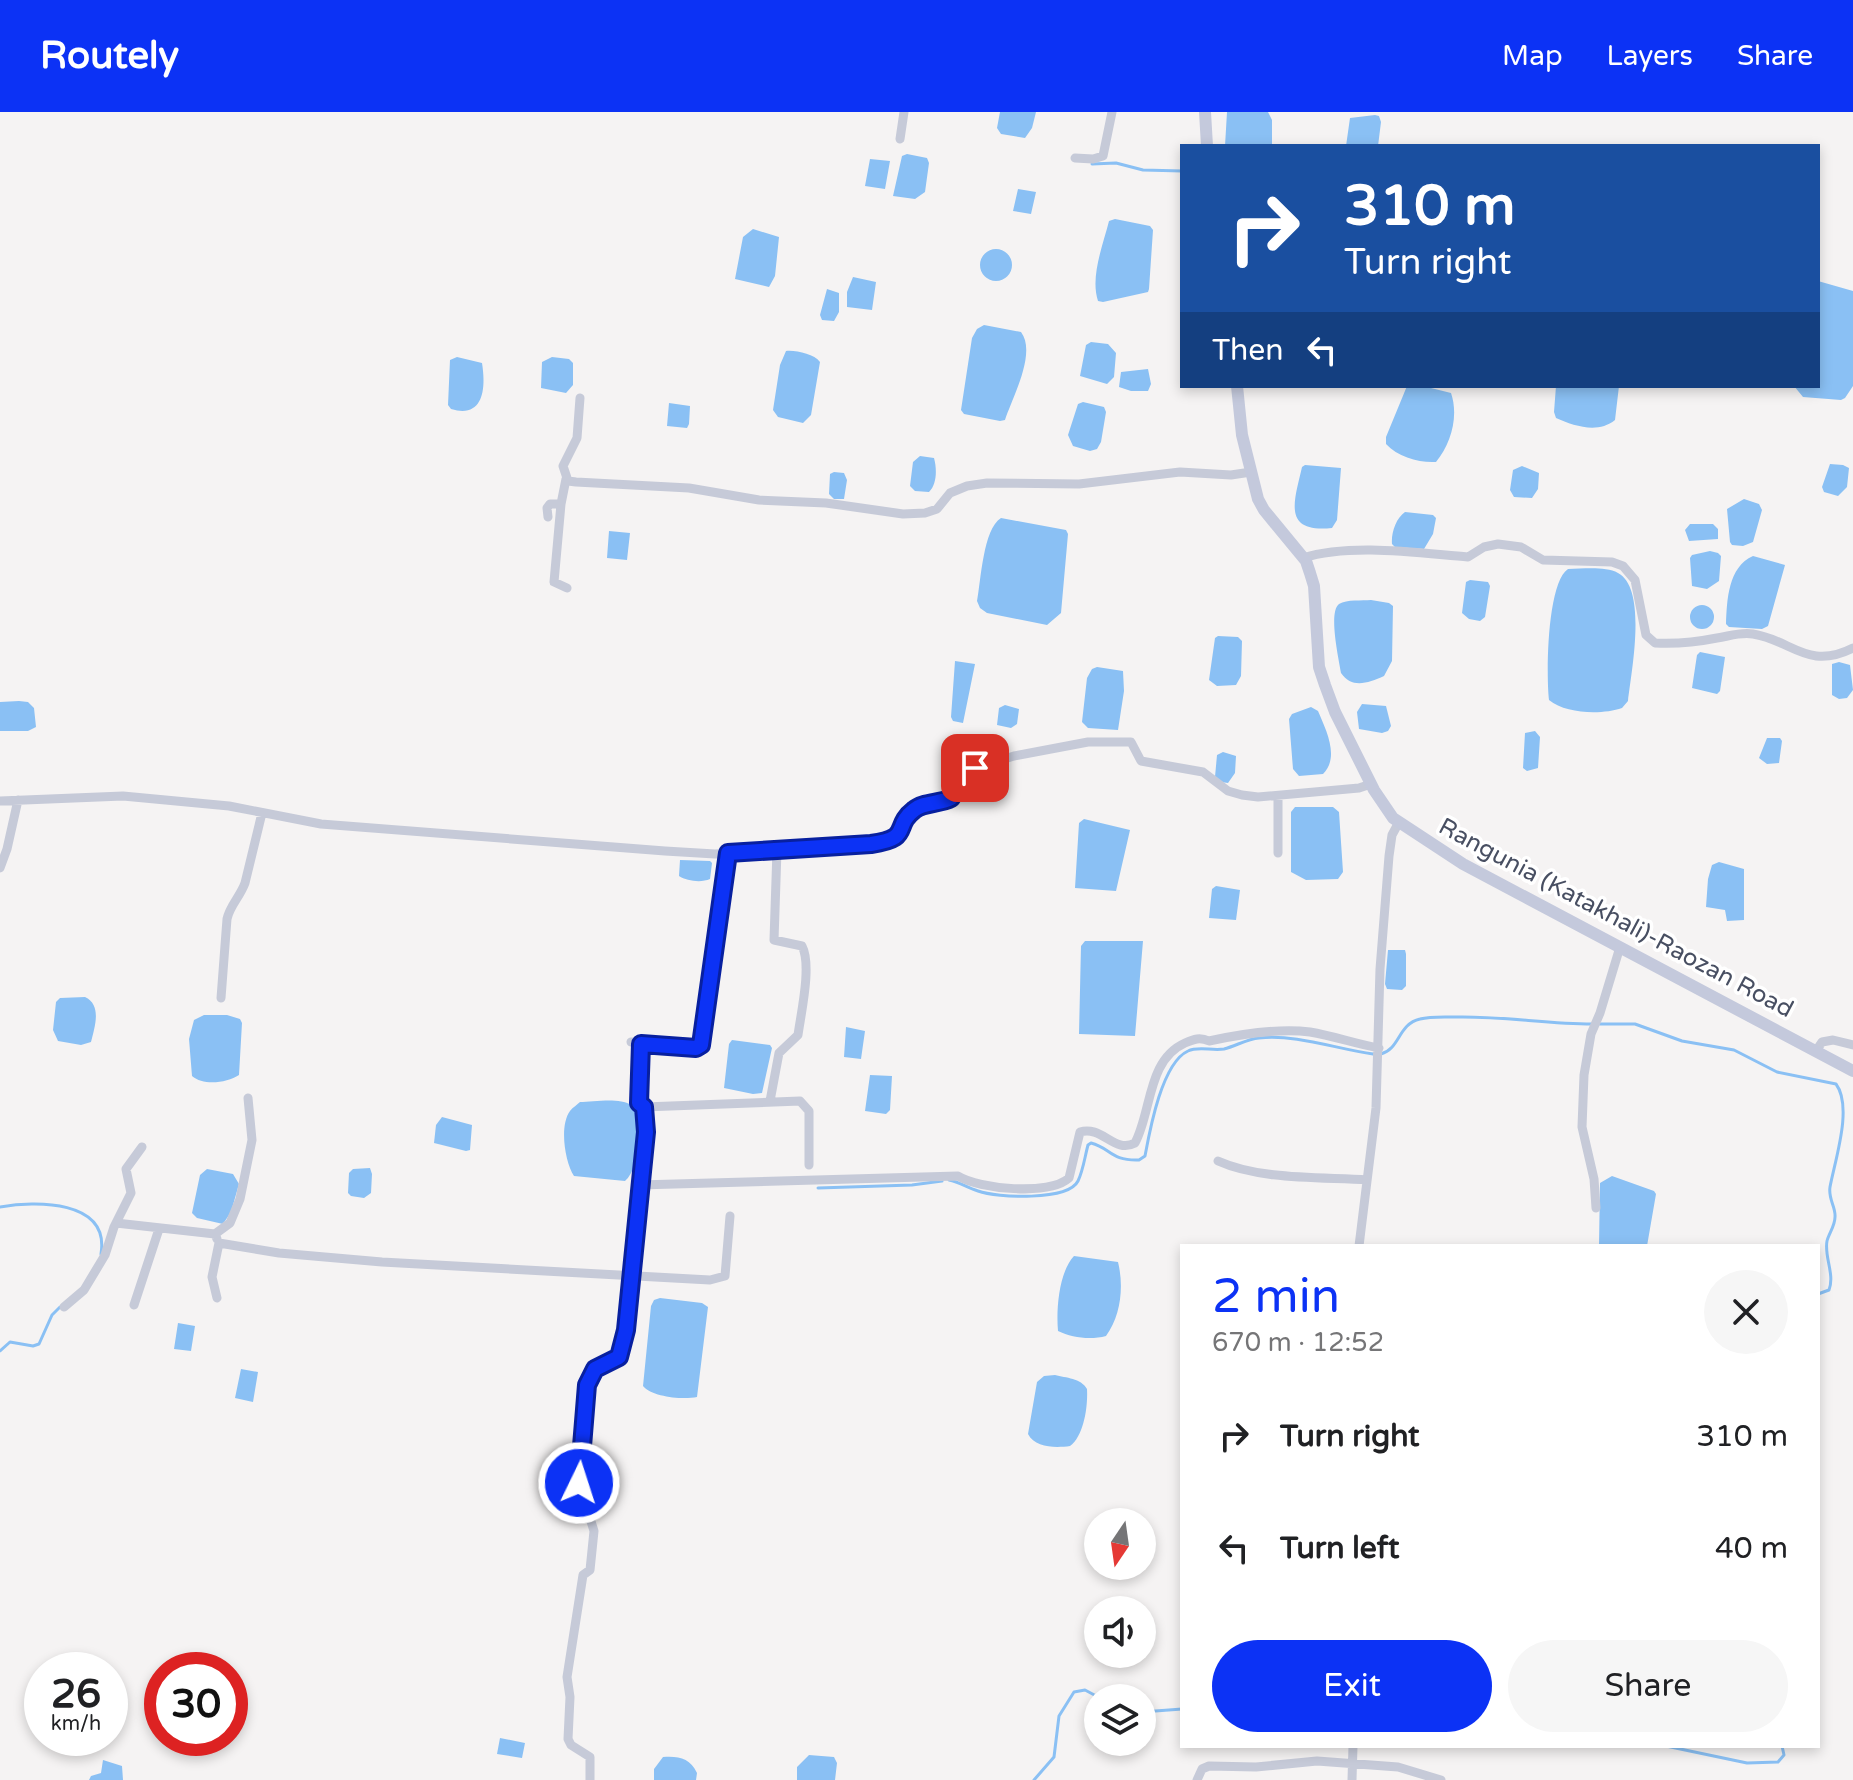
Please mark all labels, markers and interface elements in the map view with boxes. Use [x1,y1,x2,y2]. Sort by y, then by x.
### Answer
text: Routely [40,33,179,79]
text: Map [1502,39,1563,73]
text: Layers [1607,39,1693,73]
text: Share [1737,39,1813,73]
text: 310 m [1344,173,1515,240]
icon: right [1212,176,1316,280]
text: Turn right [1344,241,1511,284]
icon: left [1300,328,1344,372]
text: Then [1212,332,1284,369]
pin [941,734,1009,802]
icon: arrive [953,746,997,790]
street label: Rangunia (Katakhali)-Raozan Road [1434,812,1798,1024]
text: 2 min [1212,1268,1340,1326]
button: close [1704,1270,1788,1354]
text: 670 m · 12:52 [1212,1327,1384,1358]
icon: right [1212,1414,1256,1458]
text: Turn right [1280,1418,1420,1455]
text: 310 m [1696,1418,1788,1455]
position arrow [537,1441,621,1525]
north arrow [1084,1508,1156,1580]
map controls [1084,1508,1156,1756]
icon: left [1212,1526,1256,1570]
text: Turn left [1280,1530,1399,1567]
text: 40 m [1715,1530,1788,1567]
button: sound [1084,1596,1156,1668]
button: Exit [1212,1640,1492,1732]
button: Share [1508,1640,1788,1732]
speed limit sign: 30 [144,1652,248,1756]
text: 26 [51,1670,101,1718]
button: layers [1084,1684,1156,1756]
text: km/h [51,1712,101,1736]

